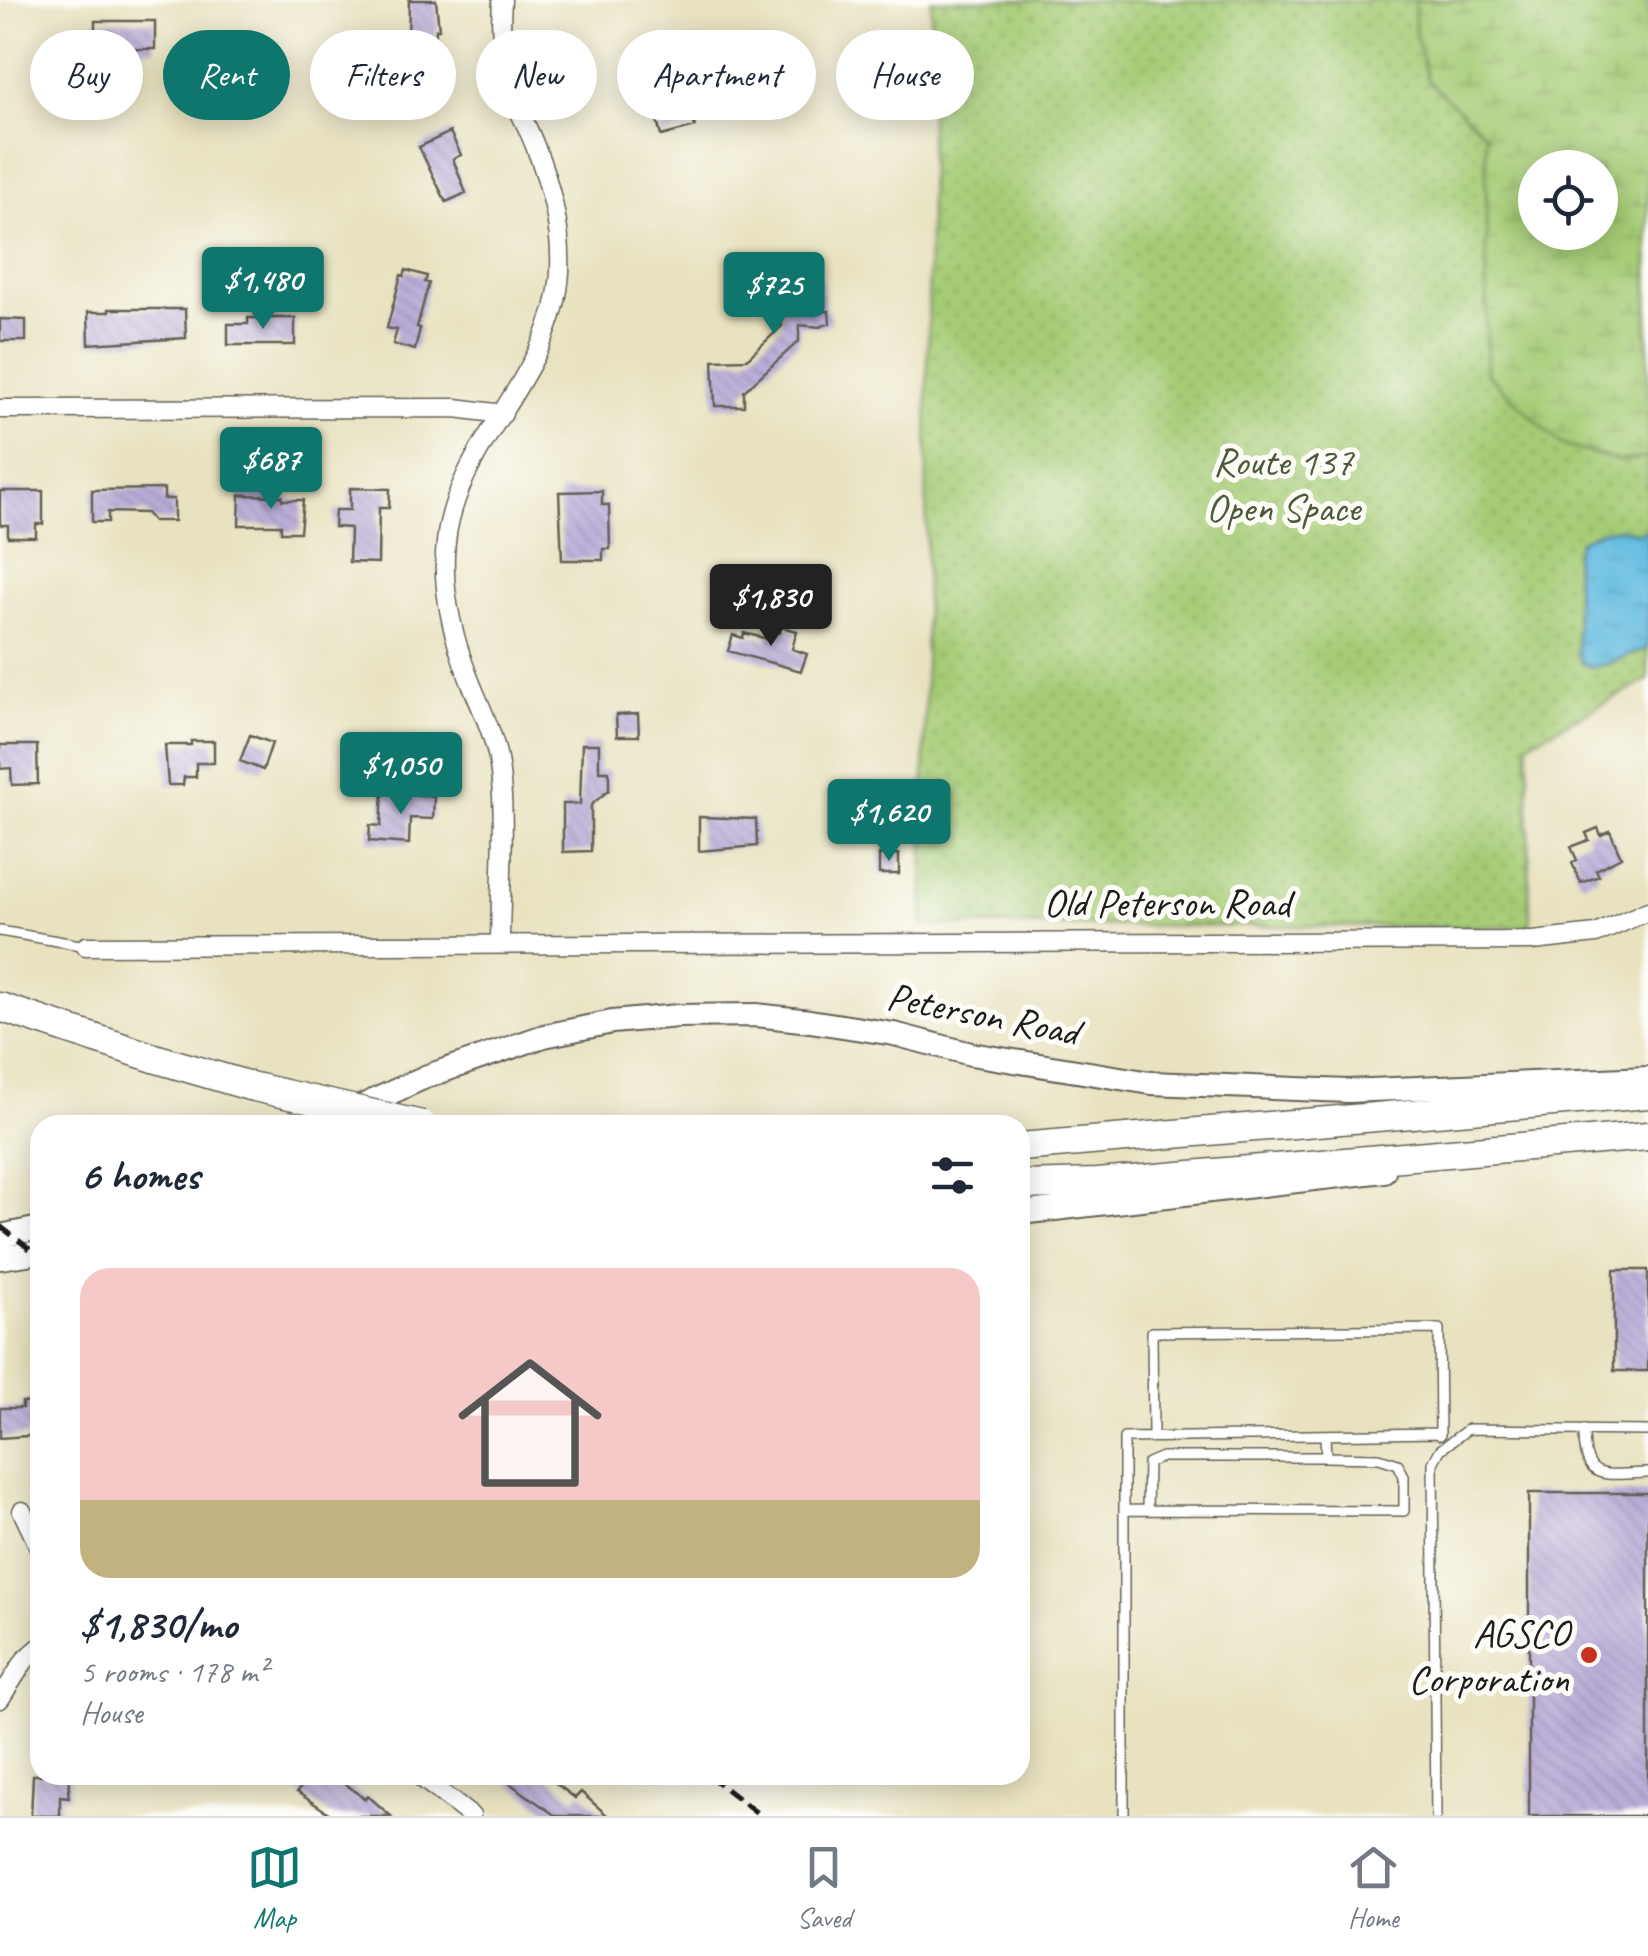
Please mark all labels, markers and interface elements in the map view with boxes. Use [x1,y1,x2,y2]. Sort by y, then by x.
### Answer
chip: Buy [30,30,143,120]
chip: Rent [163,30,290,120]
chip: Filters [310,30,456,120]
chip: New [476,30,597,120]
chip: Apartment [617,30,816,120]
chip: House [836,30,974,120]
map controls [1518,150,1618,250]
button: locate [1518,150,1618,250]
pin: $1,480 [182,247,344,332]
pin: $725 [715,252,833,337]
text: $1,480 [224,259,302,300]
text: $725 [746,264,802,305]
pin: $687 [212,427,330,512]
park label: Route 137 Open Space [1206,437,1363,533]
text: $687 [242,439,300,480]
pin: $1,830 [690,564,852,649]
text: $1,830 [732,576,810,617]
pin: $1,050 [320,732,482,817]
text: $1,050 [362,744,440,785]
pin: $1,620 [808,779,970,864]
text: $1,620 [849,791,929,832]
street label: Old Peterson Road [1044,878,1297,928]
street label: Peterson Road [883,971,1089,1058]
icon: filters [925,1148,980,1203]
text: 6 homes [80,1149,199,1202]
icon: home [440,1333,620,1513]
text: $1,830/mo [80,1598,237,1651]
place label: AGSCO Corporation [1409,1608,1573,1704]
marker: AGSCO Corporation [1578,1644,1600,1666]
text: 5 rooms · 178 m² [80,1651,267,1692]
text: House [80,1692,142,1733]
tab: Map [247,1840,302,1935]
tab: Saved [796,1840,851,1935]
tab: Home [1346,1840,1401,1935]

